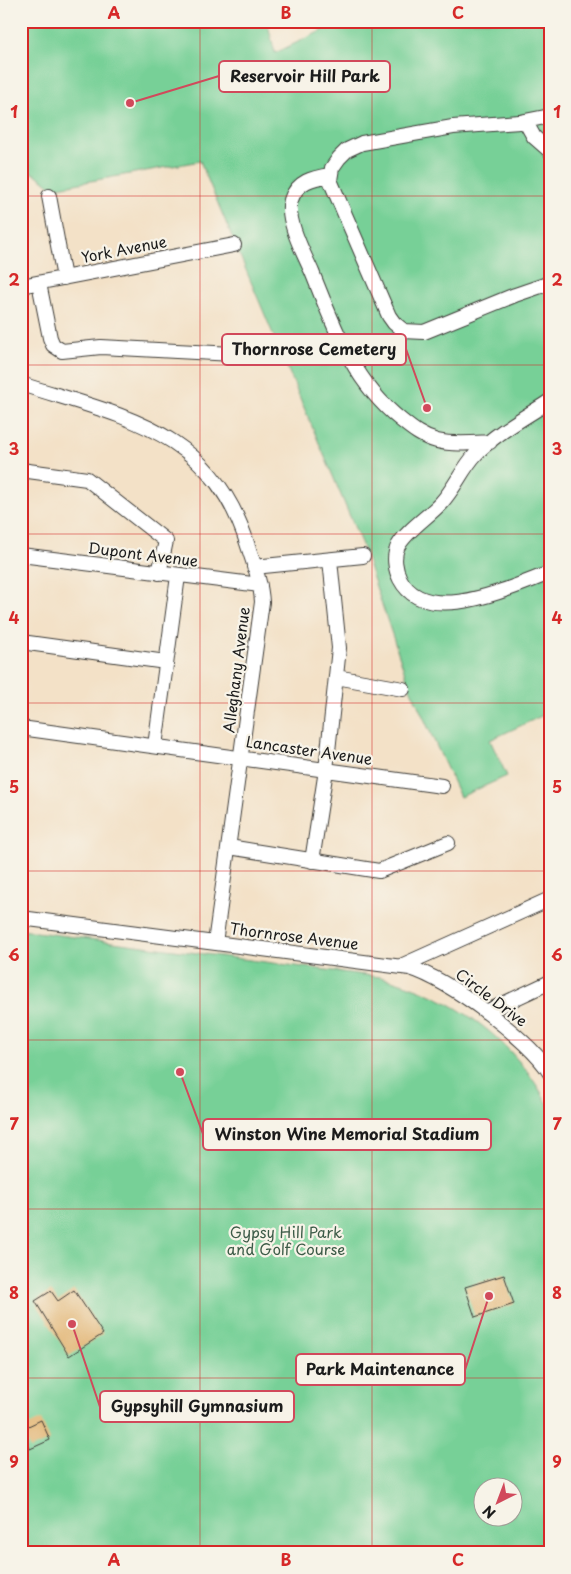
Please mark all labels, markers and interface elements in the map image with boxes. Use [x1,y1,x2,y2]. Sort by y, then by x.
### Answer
text: A [108,0,121,24]
text: B [281,0,292,24]
text: C [452,0,464,24]
callout: Reservoir Hill Park [219,61,390,92]
text: Reservoir Hill Park [230,63,380,87]
text: 1 [10,99,18,123]
text: 1 [553,99,561,123]
street label: York Avenue [79,229,168,268]
text: 2 [8,267,20,291]
text: 2 [551,267,563,291]
callout: Thornrose Cemetery [222,334,406,365]
text: Thornrose Cemetery [232,336,396,360]
text: 3 [9,436,19,460]
text: 3 [552,436,562,460]
street label: Dupont Avenue [87,535,199,572]
text: 4 [9,605,20,629]
text: 4 [552,605,563,629]
street label: Alleghany Avenue [216,606,255,734]
street label: Lancaster Avenue [245,729,374,770]
text: 5 [9,774,19,798]
text: 5 [552,774,562,798]
street label: Thornrose Avenue [228,916,360,955]
text: 6 [8,942,20,966]
text: 6 [551,942,563,966]
street label: Circle Drive [451,962,533,1032]
text: 7 [9,1111,19,1135]
text: 7 [552,1111,562,1135]
callout: Winston Wine Memorial Stadium [203,1119,491,1150]
text: Winston Wine Memorial Stadium [215,1121,480,1145]
park label: Gypsy Hill Park and Golf Course [227,1220,345,1260]
text: 8 [9,1280,19,1304]
text: 8 [552,1280,562,1304]
callout: Park Maintenance [296,1354,465,1385]
text: Park Maintenance [306,1356,455,1380]
callout: Gypsyhill Gymnasium [100,1391,294,1422]
text: Gypsyhill Gymnasium [111,1393,283,1417]
text: 9 [9,1449,19,1473]
text: 9 [552,1449,562,1473]
north arrow [474,1476,524,1526]
text: N [478,1501,500,1524]
text: A [108,1547,121,1571]
text: B [281,1547,292,1571]
text: C [452,1547,464,1571]

